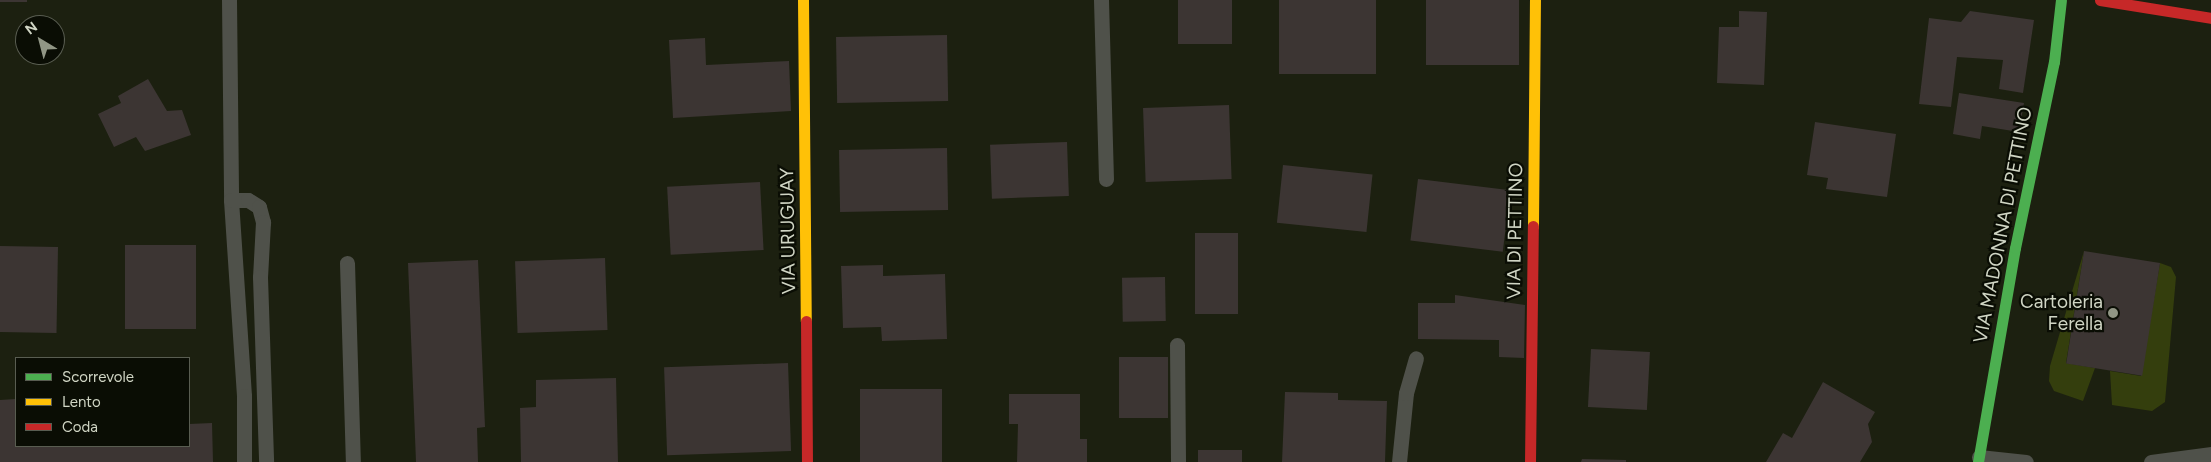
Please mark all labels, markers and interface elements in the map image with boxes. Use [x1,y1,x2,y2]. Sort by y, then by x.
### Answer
north arrow [15,15,65,65]
text: N [22,18,41,38]
street label: VIA MADONNA DI PETTINO [1969,105,2037,345]
street label: VIA DI PETTINO [1502,163,1528,299]
street label: VIA URUGUAY [775,167,801,295]
place label: Cartoleria Ferella [2020,291,2103,335]
marker: Cartoleria Ferella [2107,307,2119,319]
legend [15,357,190,447]
text: Scorrevole [62,368,134,386]
text: Lento [62,393,101,411]
text: Coda [62,418,98,436]

